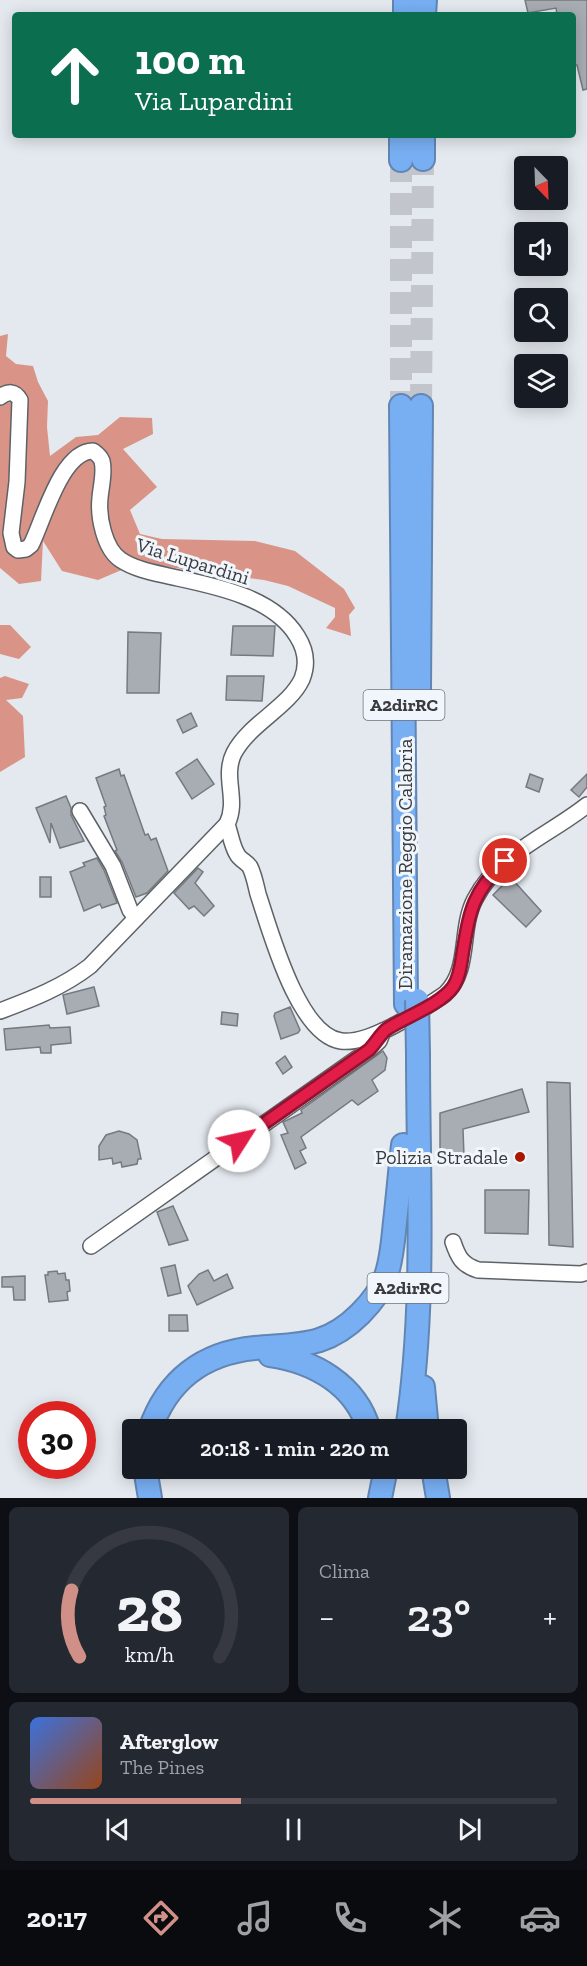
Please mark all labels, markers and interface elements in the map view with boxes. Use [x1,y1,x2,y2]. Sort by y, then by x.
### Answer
text: 100 m [135,34,245,85]
icon: ahead [36,36,114,114]
text: Via Lupardini [135,85,293,117]
north arrow [514,156,568,210]
map controls [514,156,568,408]
button: sound [514,222,568,276]
button: search [514,288,568,342]
button: layers [514,354,568,408]
street label: Via Lupardini [133,532,253,590]
road number: A2dirRC [364,690,444,720]
street label: Diramazione Reggio Calabria [393,738,417,989]
pin [479,835,530,886]
icon: arrive [488,844,521,877]
position arrow [207,1109,271,1173]
place label: Polizia Stradale [375,1145,508,1169]
marker: Polizia Stradale [513,1150,527,1164]
road number: A2dirRC [368,1273,448,1303]
speed limit sign: 30 [18,1401,96,1479]
text: 20:18 · 1 min · 220 m [200,1435,389,1462]
text: Clima [319,1559,370,1583]
text: 28 [115,1572,183,1647]
text: 23° [407,1589,471,1643]
text: − [319,1597,334,1636]
text: + [543,1597,557,1636]
text: km/h [125,1642,173,1667]
text: Afterglow [120,1728,218,1755]
text: The Pines [120,1755,204,1779]
icon: previous [101,1813,134,1846]
icon: pause [277,1813,310,1846]
icon: next [453,1813,486,1846]
icon: directions [140,1897,182,1939]
icon: music [234,1897,276,1939]
icon: phone [329,1897,371,1939]
icon: climate [424,1897,466,1939]
icon: car [519,1897,561,1939]
text: 20:17 [26,1902,87,1934]

